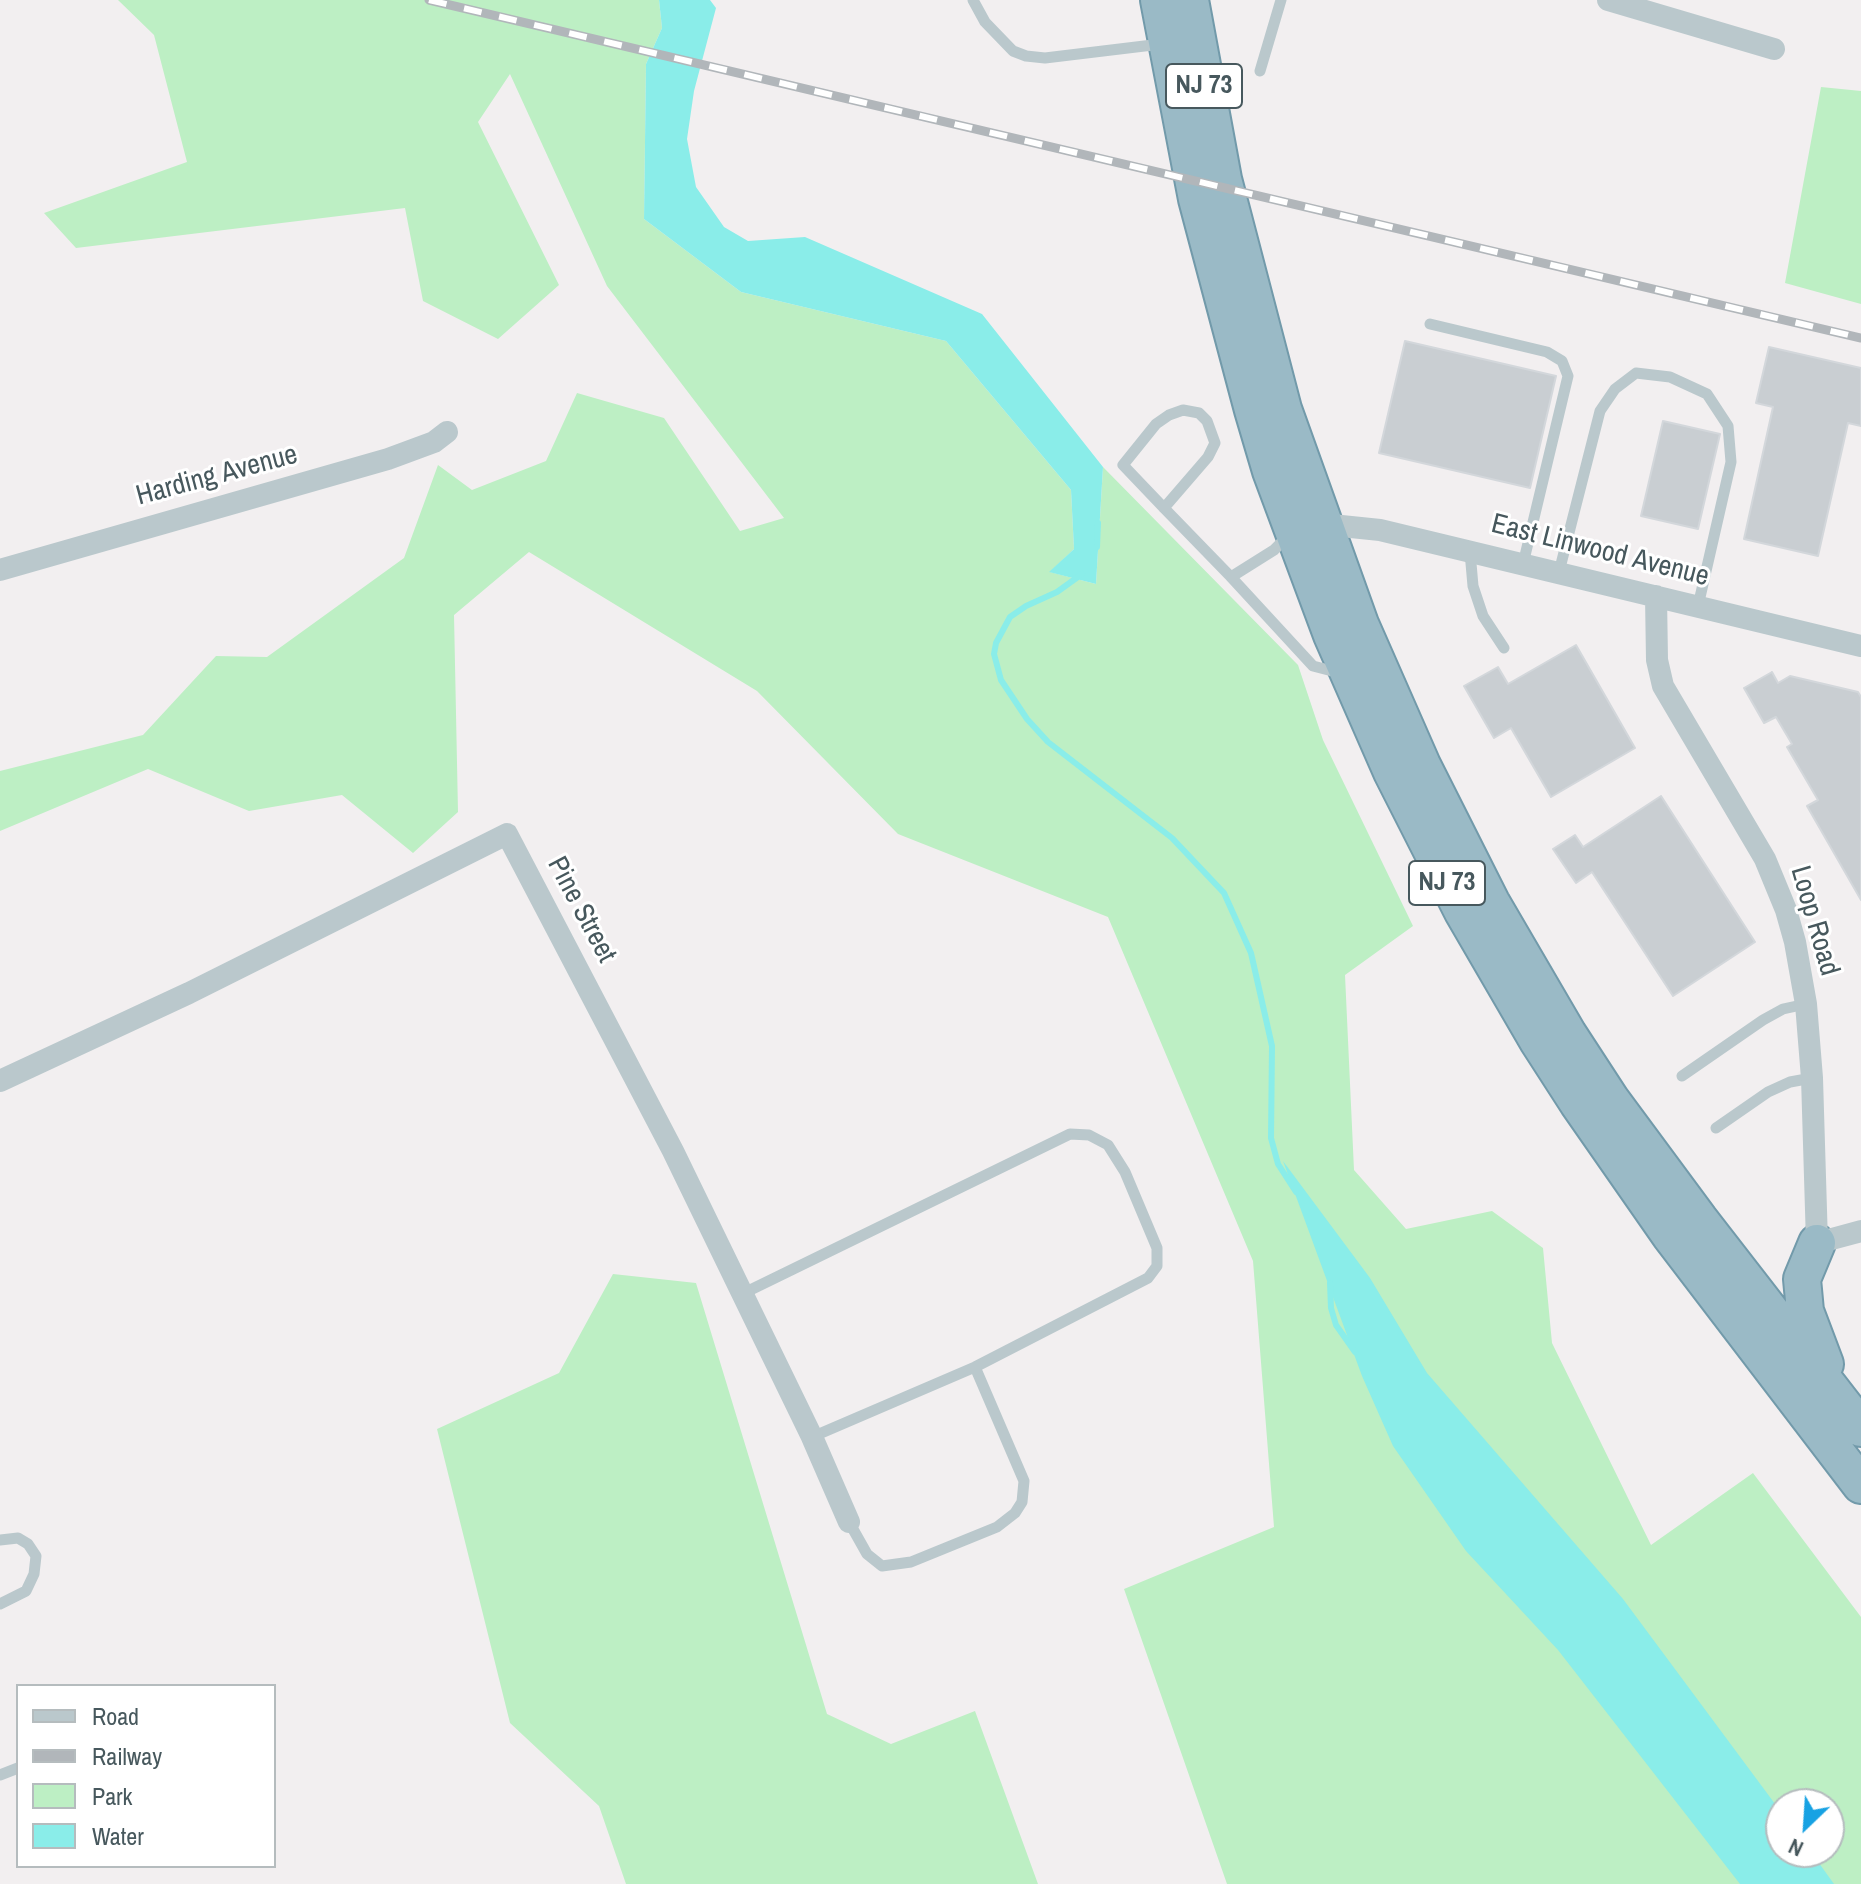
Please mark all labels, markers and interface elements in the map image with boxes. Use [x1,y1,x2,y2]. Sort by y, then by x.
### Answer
road number: NJ 73 [1166,64,1242,108]
street label: Harding Avenue [133,438,301,514]
street label: East Linwood Avenue [1488,508,1712,594]
street label: Pine Street [539,851,623,969]
road number: NJ 73 [1409,861,1485,905]
street label: Loop Road [1782,862,1846,980]
legend [16,1684,276,1868]
text: Road [92,1700,139,1732]
text: Railway [92,1740,162,1772]
text: Park [92,1780,132,1812]
north arrow [1765,1788,1845,1868]
text: Water [92,1820,144,1852]
text: N [1783,1832,1808,1864]

